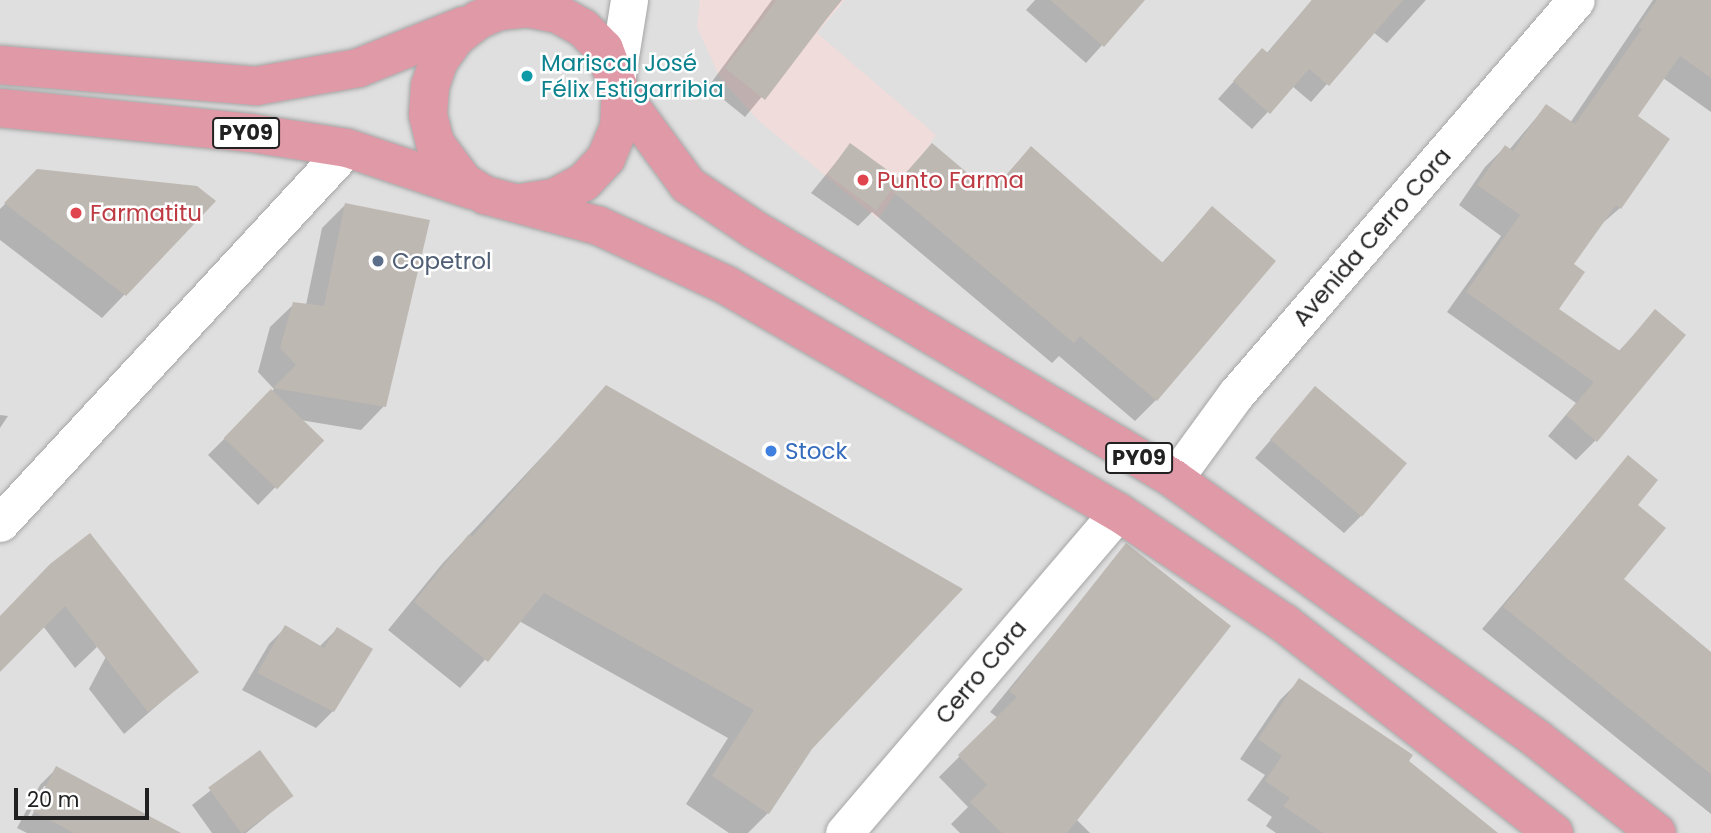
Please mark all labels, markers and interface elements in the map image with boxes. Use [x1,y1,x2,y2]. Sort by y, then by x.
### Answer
place label: Mariscal José Félix Estigarribia [541,49,724,103]
marker: Mariscal José Félix Estigarribia [519,68,535,84]
road number: PY09 [211,116,281,150]
street label: Avenida Cerro Cora [1287,142,1457,332]
place label: Punto Farma [877,166,1024,194]
marker: Punto Farma [855,172,871,188]
place label: Farmatitu [90,199,202,227]
marker: Farmatitu [68,205,84,221]
place label: Copetrol [392,247,492,275]
marker: Copetrol [370,253,386,269]
place label: Stock [785,437,847,465]
road number: PY09 [1104,440,1174,476]
marker: Stock [763,443,779,459]
street label: Cerro Cora [930,615,1032,729]
scale bar [18,774,152,818]
text: 20 m [27,785,80,814]

